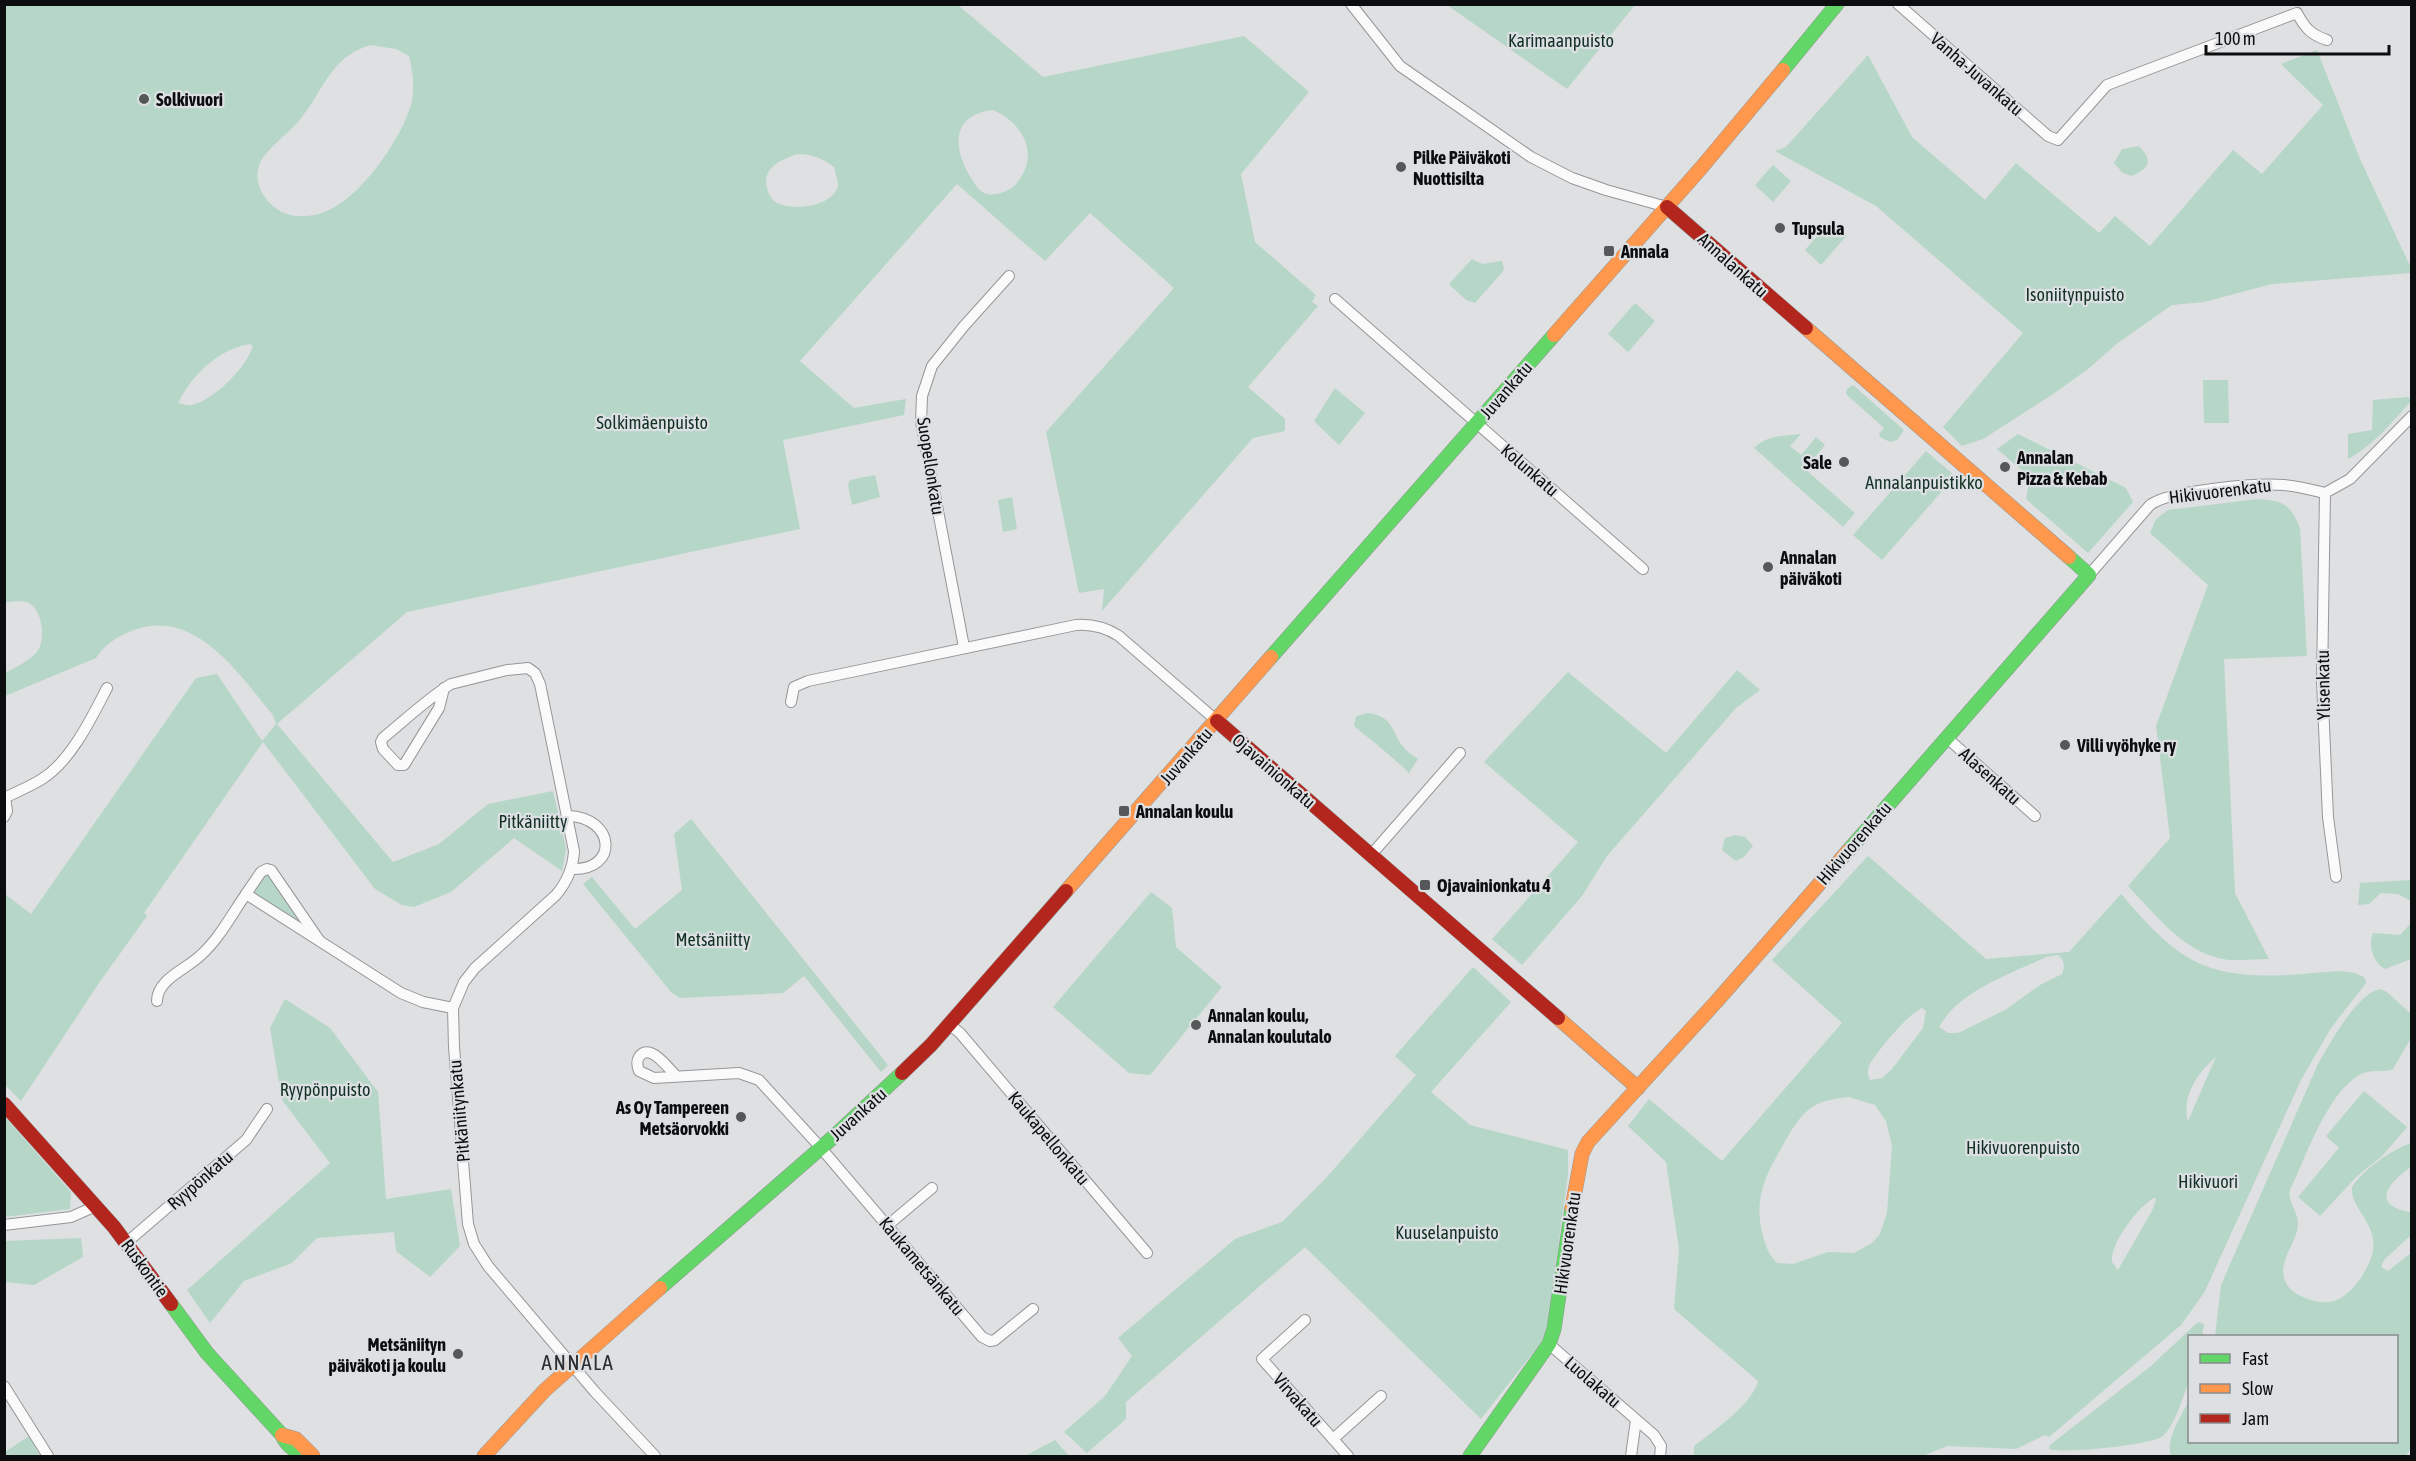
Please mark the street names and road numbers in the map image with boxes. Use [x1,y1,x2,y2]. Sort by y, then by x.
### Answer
street label: Vanha-Juvankatu [1926,28,2028,120]
street label: Annalankatu [1694,228,1772,302]
street label: Juvankatu [1475,357,1537,423]
street label: Suopellonkatu [913,416,949,516]
street label: Kolunkatu [1497,439,1563,501]
street label: Hikivuorenkatu [2168,474,2272,508]
street label: Ylisenkatu [2312,650,2334,720]
street label: Juvankatu [1155,723,1217,789]
street label: Ojavainionkatu [1228,729,1320,813]
street label: Alasenkatu [1955,743,2025,809]
street label: Hikivuorenkatu [1812,797,1896,889]
street label: Pitkäniitynkatu [444,1059,474,1163]
street label: Juvankatu [825,1083,891,1145]
street label: Kaukapellonkatu [1004,1087,1094,1189]
street label: Ryypönkatu [163,1146,237,1214]
street label: Hikivuorenkatu [1549,1191,1585,1295]
street label: Kaukametsänkatu [875,1213,969,1319]
street label: Ruskontie [117,1235,173,1301]
street label: Luolakatu [1561,1352,1625,1412]
street label: Virvakatu [1269,1369,1327,1431]

